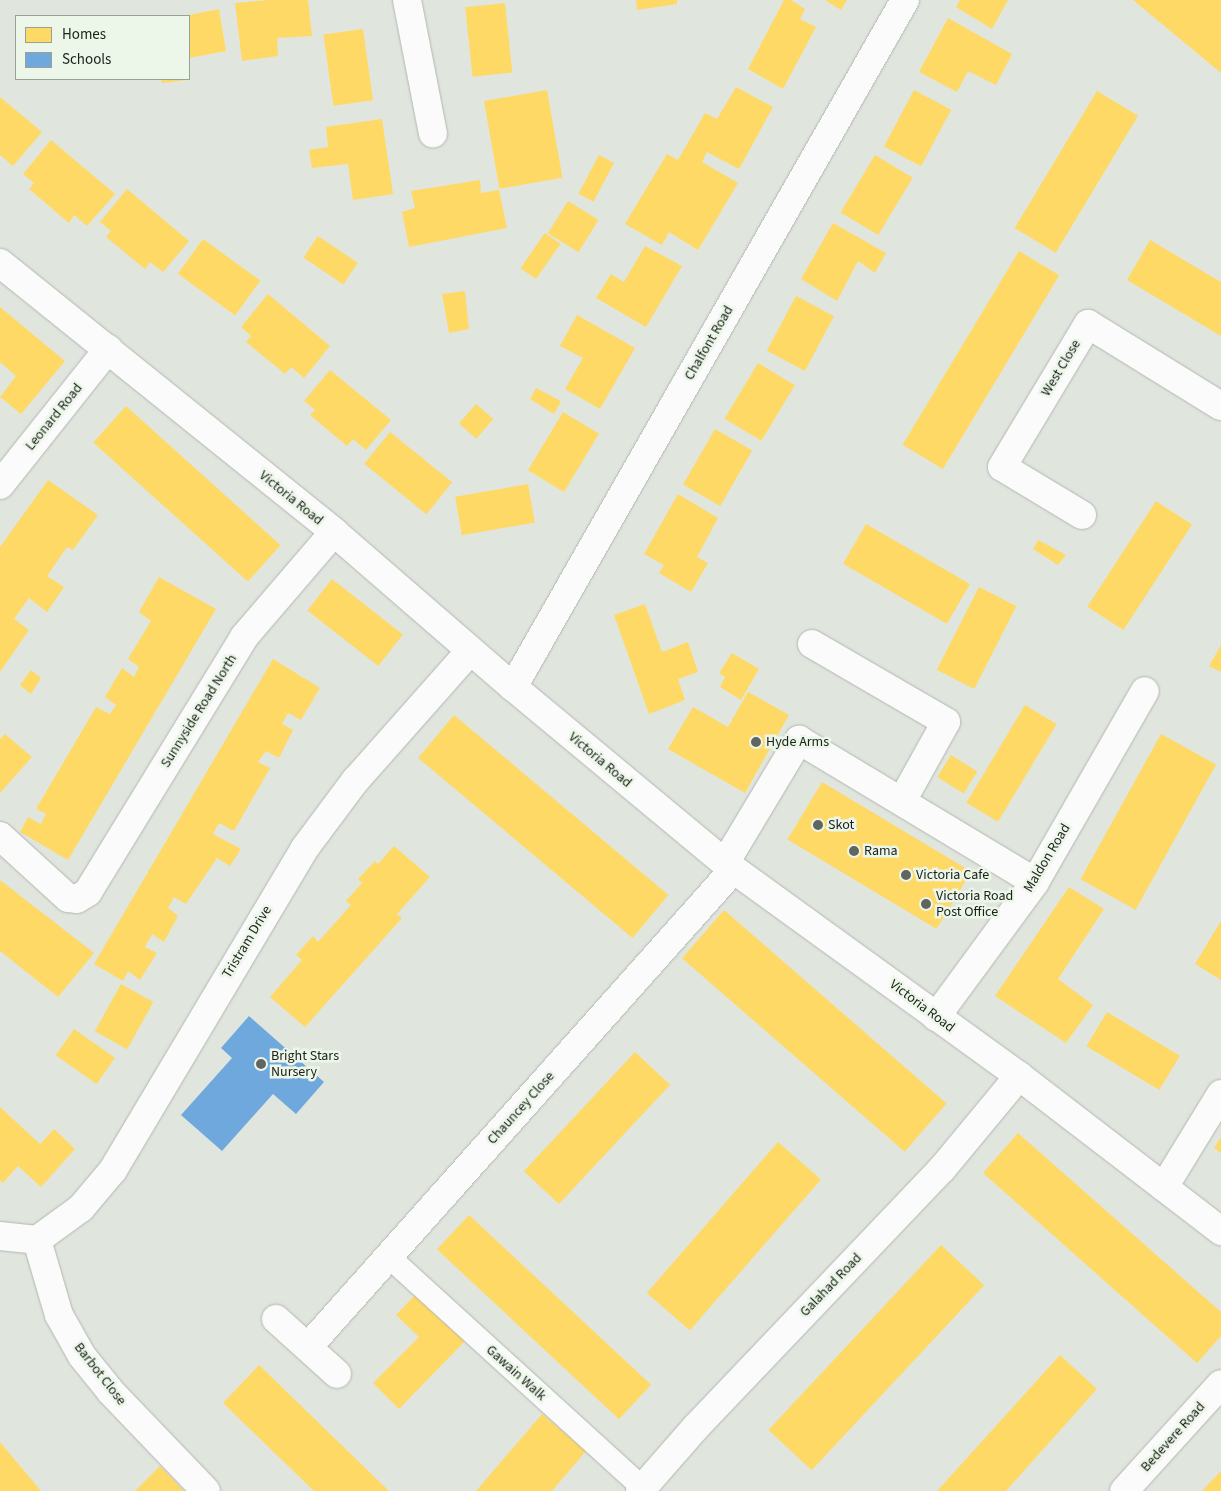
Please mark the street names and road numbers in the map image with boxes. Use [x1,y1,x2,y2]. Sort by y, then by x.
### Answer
street label: Chalfont Road [681,303,737,383]
street label: West Close [1038,337,1084,399]
street label: Leonard Road [22,380,86,454]
street label: Victoria Road [256,467,326,529]
street label: Sunnyside Road North [157,651,241,771]
street label: Victoria Road [565,729,635,791]
street label: Maldon Road [1020,821,1074,895]
street label: Tristram Drive [219,903,275,981]
street label: Victoria Road [886,976,958,1036]
street label: Chauncey Close [484,1068,558,1148]
street label: Galahad Road [797,1250,865,1320]
street label: Barbot Close [70,1339,130,1409]
street label: Gawain Walk [483,1342,549,1404]
street label: Bedevere Road [1137,1399,1209,1475]

